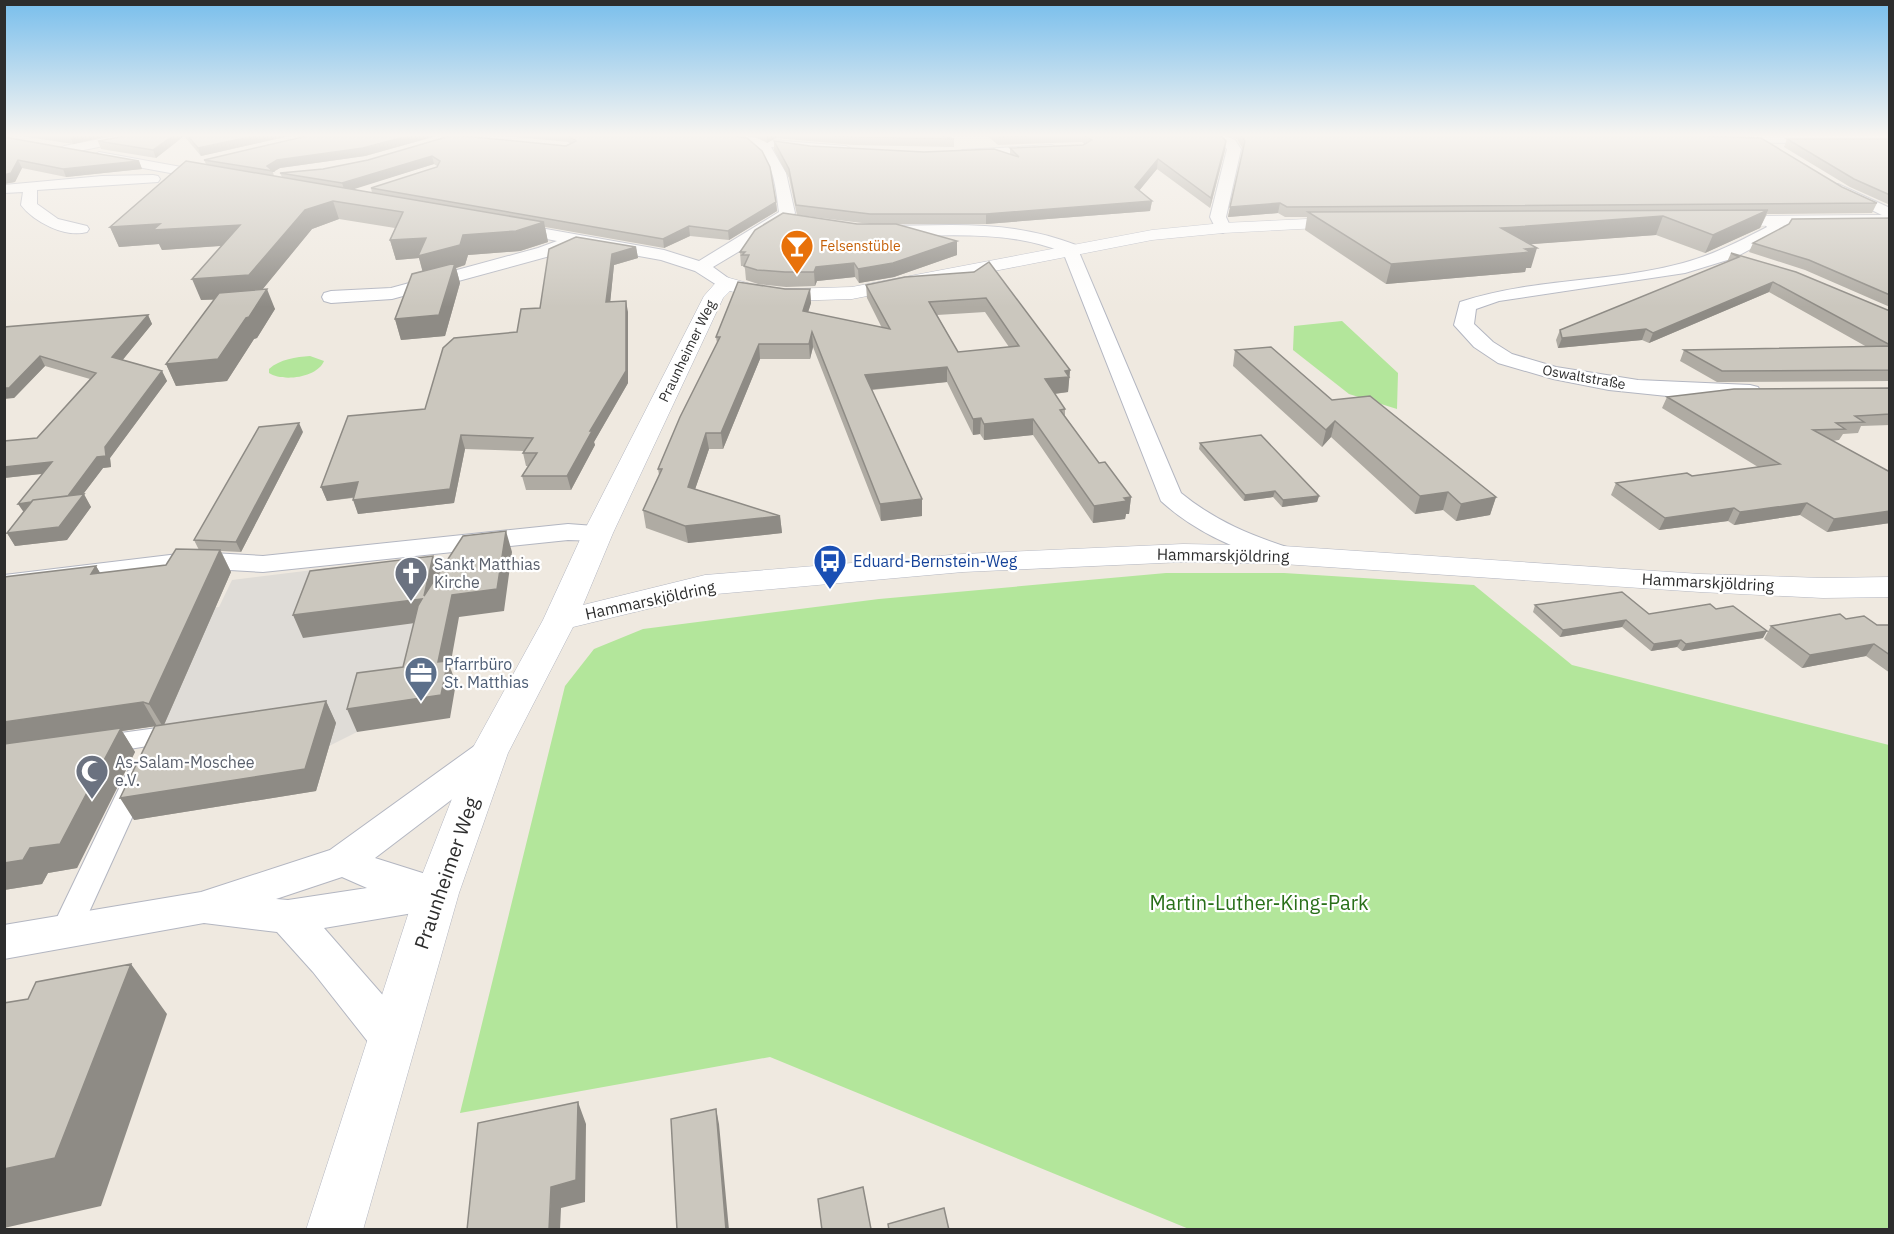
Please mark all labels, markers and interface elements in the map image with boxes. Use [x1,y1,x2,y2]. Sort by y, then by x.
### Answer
bar icon: Felsenstüble [779,228,815,275]
place label: Felsenstüble [820,237,901,255]
street label: Praunheimer Weg [654,296,720,405]
street label: Oswaltstraße [1541,361,1627,393]
bus stop icon: Eduard-Bernstein-Weg [812,543,848,590]
street label: Hammarskjöldring [1157,544,1290,566]
place label: Eduard-Bernstein-Weg [853,551,1018,571]
place label: Sankt Matthias Kirche [434,554,541,592]
church icon: Sankt Matthias Kirche [393,555,429,602]
street label: Hammarskjöldring [1641,569,1775,595]
street label: Hammarskjöldring [583,576,717,624]
place label: Pfarrbüro St. Matthias [444,654,529,692]
office icon: Pfarrbüro St. Matthias [403,655,439,702]
place label: As-Salam-Moschee e.V. [115,752,255,790]
mosque icon: As-Salam-Moschee e.V. [74,753,110,800]
street label: Praunheimer Weg [407,793,485,953]
park label: Martin-Luther-King-Park [1149,889,1369,916]

